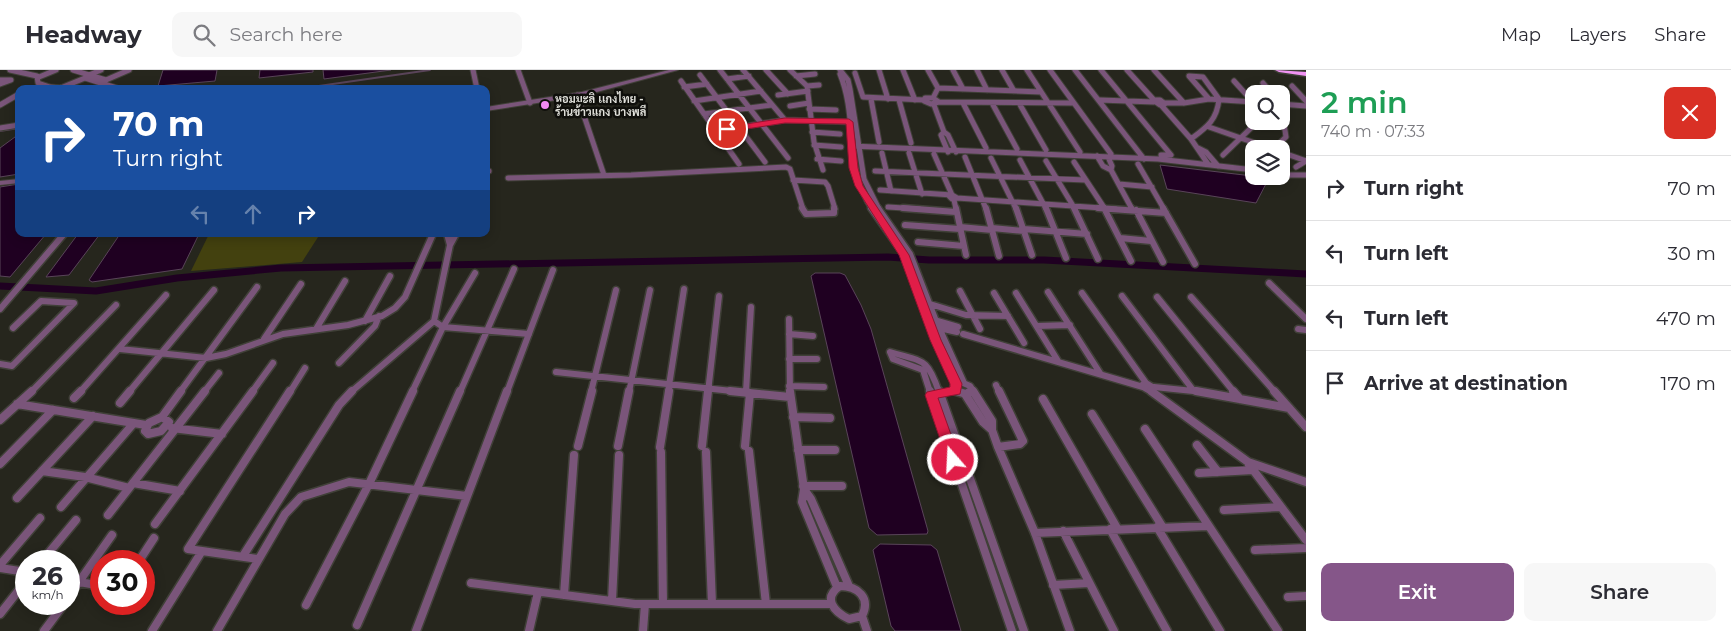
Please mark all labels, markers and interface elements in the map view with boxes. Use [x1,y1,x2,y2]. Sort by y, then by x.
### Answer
search box [172,12,522,57]
text: Headway [25,20,142,49]
icon: search [190,21,218,49]
text: Search here [230,23,343,46]
text: Map [1501,24,1541,46]
text: Layers [1569,24,1626,46]
text: Share [1654,24,1706,46]
text: 2 min [1321,84,1408,121]
map controls [1245,85,1290,185]
button: search [1245,85,1290,130]
button: close [1664,87,1716,139]
place label: หอมมะลิ เเกงไทย - ร้านข้าวแกง บางพลี [555,91,646,119]
marker: หอมมะลิ เเกงไทย - ร้านข้าวแกง บางพลี [539,99,551,111]
text: 70 m [113,102,204,145]
icon: right [30,105,95,170]
pin [706,108,748,150]
icon: arrive [713,115,741,143]
text: 740 m · 07:33 [1321,122,1425,141]
button: layers [1245,140,1290,185]
text: Turn right [113,145,223,172]
icon: right [1321,174,1349,202]
text: Turn right [1364,177,1464,200]
text: 70 m [1667,177,1716,200]
icon: left [186,200,214,228]
icon: ahead [239,200,267,228]
icon: right [292,200,320,228]
icon: left [1321,239,1349,267]
text: Turn left [1364,242,1449,265]
text: 30 m [1668,242,1716,265]
icon: left [1321,304,1349,332]
text: Turn left [1364,307,1449,330]
text: 470 m [1656,307,1716,330]
icon: arrive [1321,369,1349,397]
text: Arrive at destination [1364,372,1568,395]
text: 170 m [1661,372,1716,395]
position arrow [926,433,978,485]
speed limit sign: 30 [90,550,155,615]
text: 26 [32,561,63,591]
button: Exit [1321,563,1514,621]
button: Share [1524,563,1716,621]
text: km/h [31,587,64,602]

